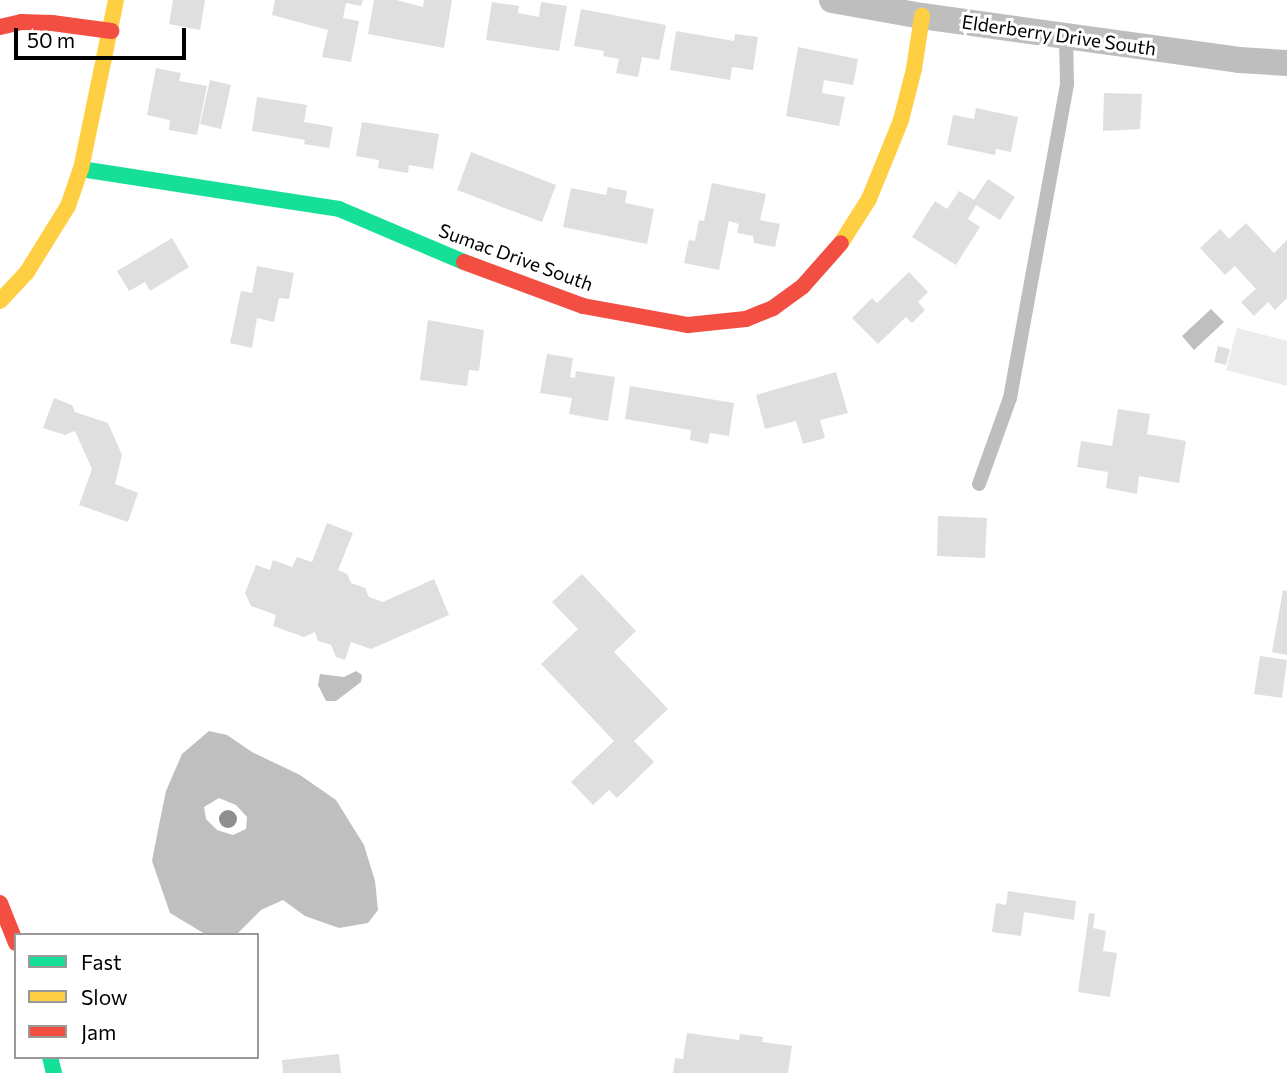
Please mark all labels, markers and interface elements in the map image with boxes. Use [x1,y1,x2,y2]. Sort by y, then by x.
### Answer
street label: Elderberry Drive South [960,10,1158,60]
scale bar [18,14,189,58]
text: 50 m [27,27,75,52]
street label: Sumac Drive South [436,218,596,296]
legend [14,933,259,1059]
text: Fast [81,949,122,974]
text: Slow [81,984,128,1009]
text: Jam [81,1019,116,1044]

